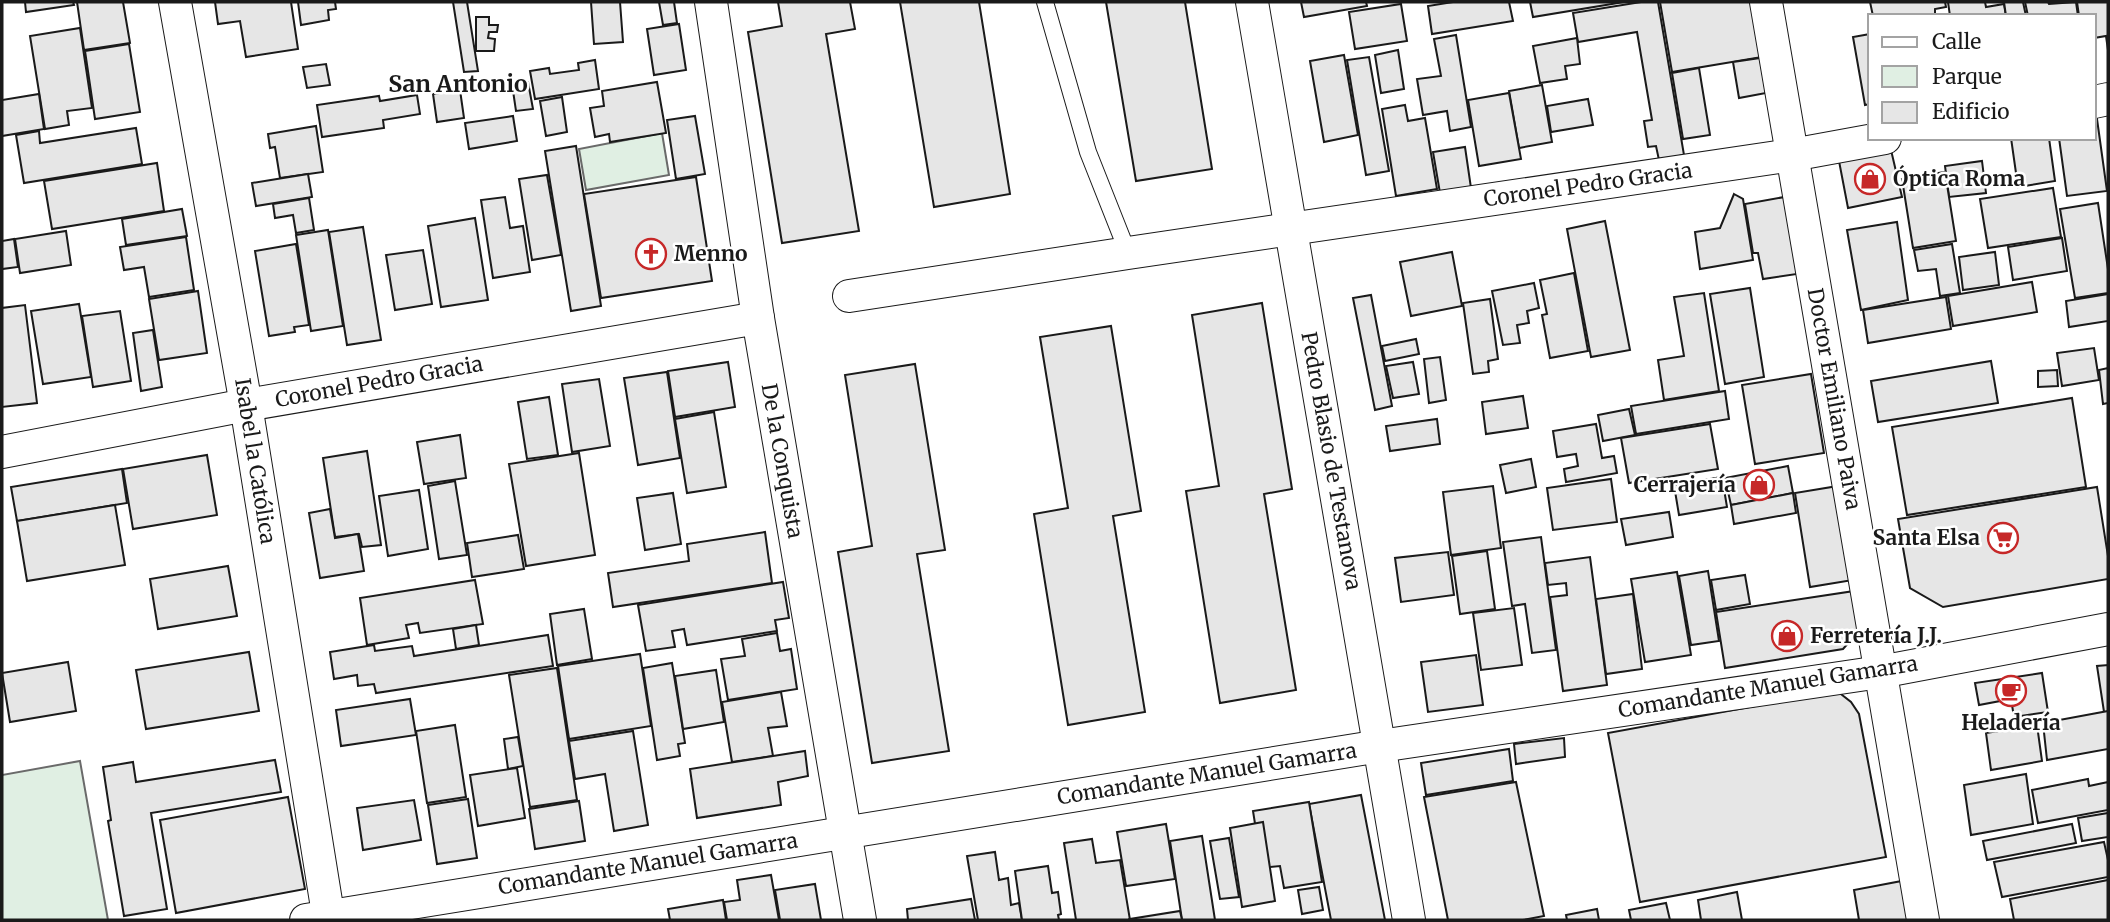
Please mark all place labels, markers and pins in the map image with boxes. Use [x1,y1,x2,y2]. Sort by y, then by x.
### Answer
shop icon: Óptica Roma [1853,162,1887,196]
place label: Óptica Roma [1893,164,2025,192]
church icon: Menno [634,237,668,271]
place label: Menno [674,240,748,267]
shop icon: Cerrajería [1742,468,1776,502]
place label: Cerrajería [1634,471,1736,498]
supermarket icon: Santa Elsa [1986,521,2020,555]
place label: Santa Elsa [1873,524,1980,551]
shop icon: Ferretería J.J. [1770,619,1804,653]
place label: Ferretería J.J. [1810,622,1942,649]
cafe icon: Heladería [1994,674,2028,708]
place label: Heladería [1961,709,2061,736]

